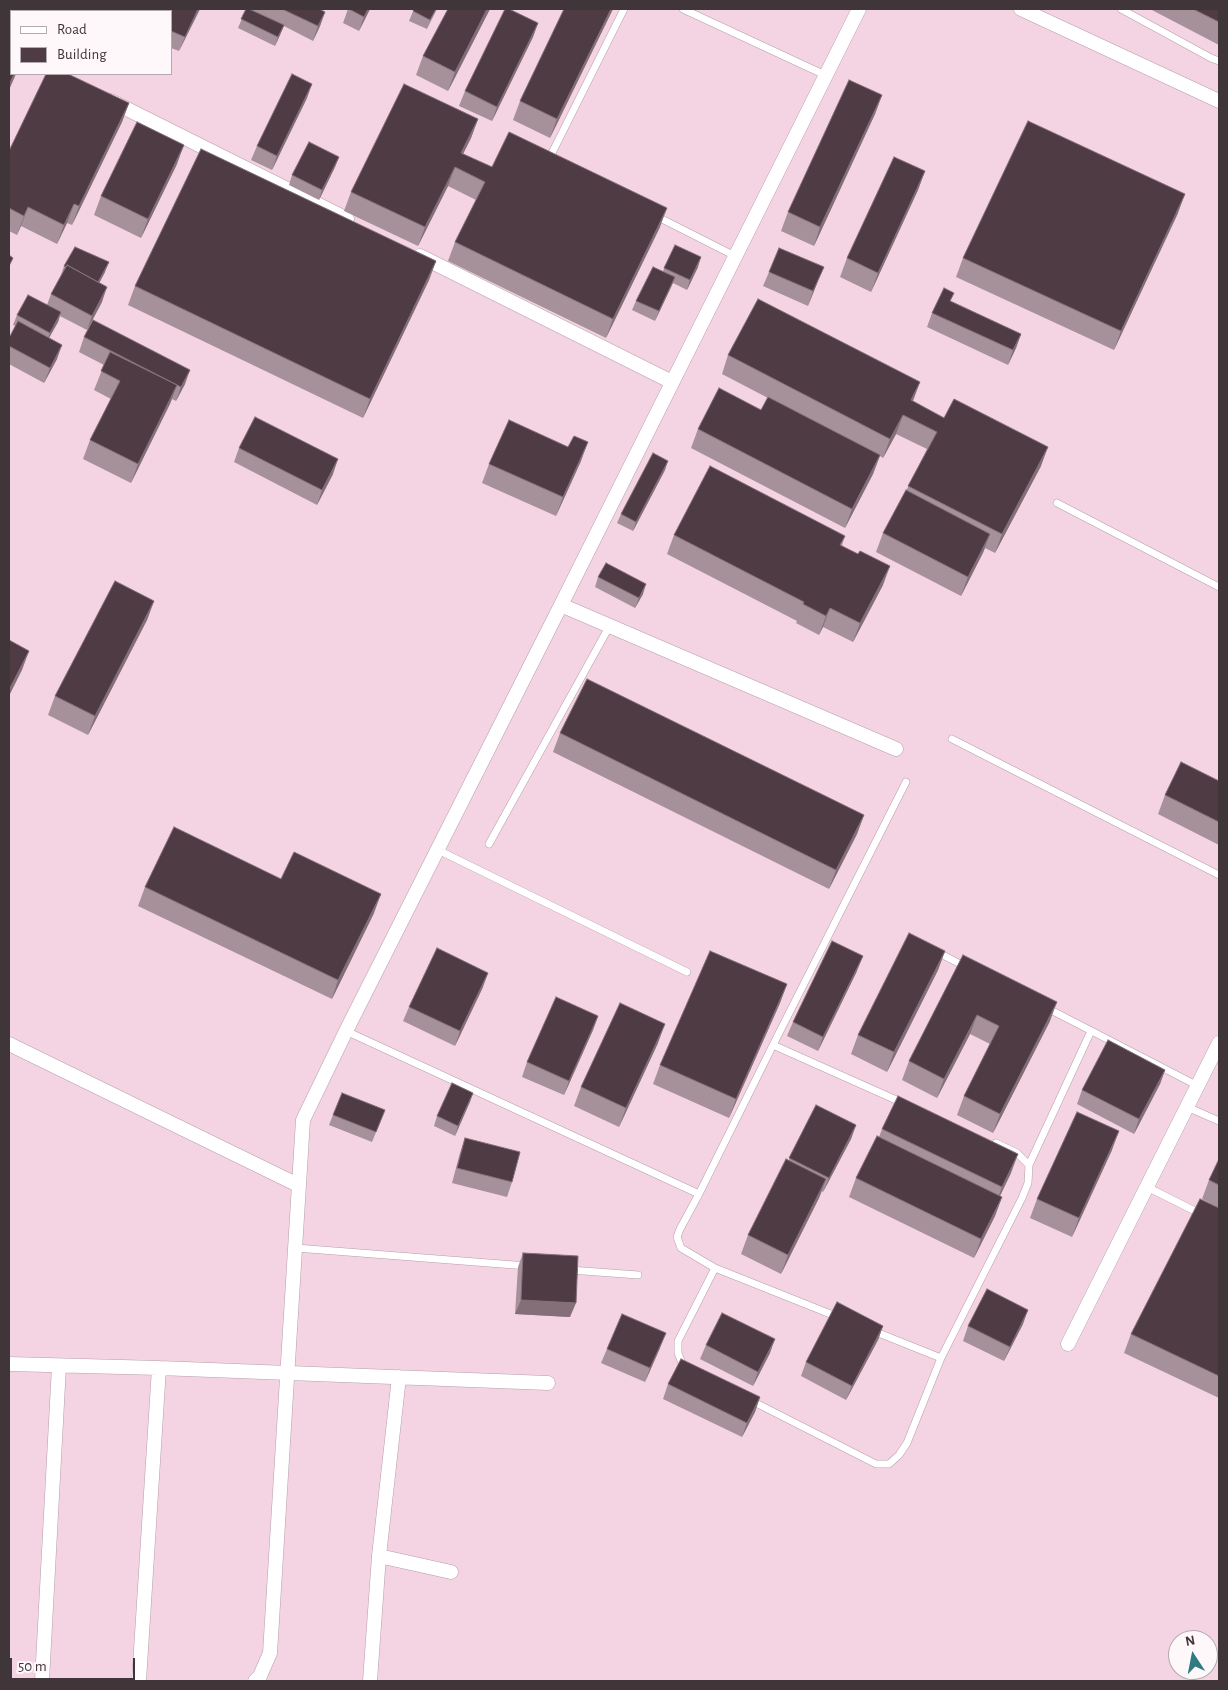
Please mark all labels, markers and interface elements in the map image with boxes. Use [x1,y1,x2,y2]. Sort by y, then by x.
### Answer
legend [10,10,172,75]
text: Road [57,22,87,37]
text: Building [57,47,107,62]
north arrow [1168,1630,1218,1680]
text: N [1184,1633,1196,1649]
scale bar [12,1648,138,1680]
text: 50 m [18,1659,47,1674]

